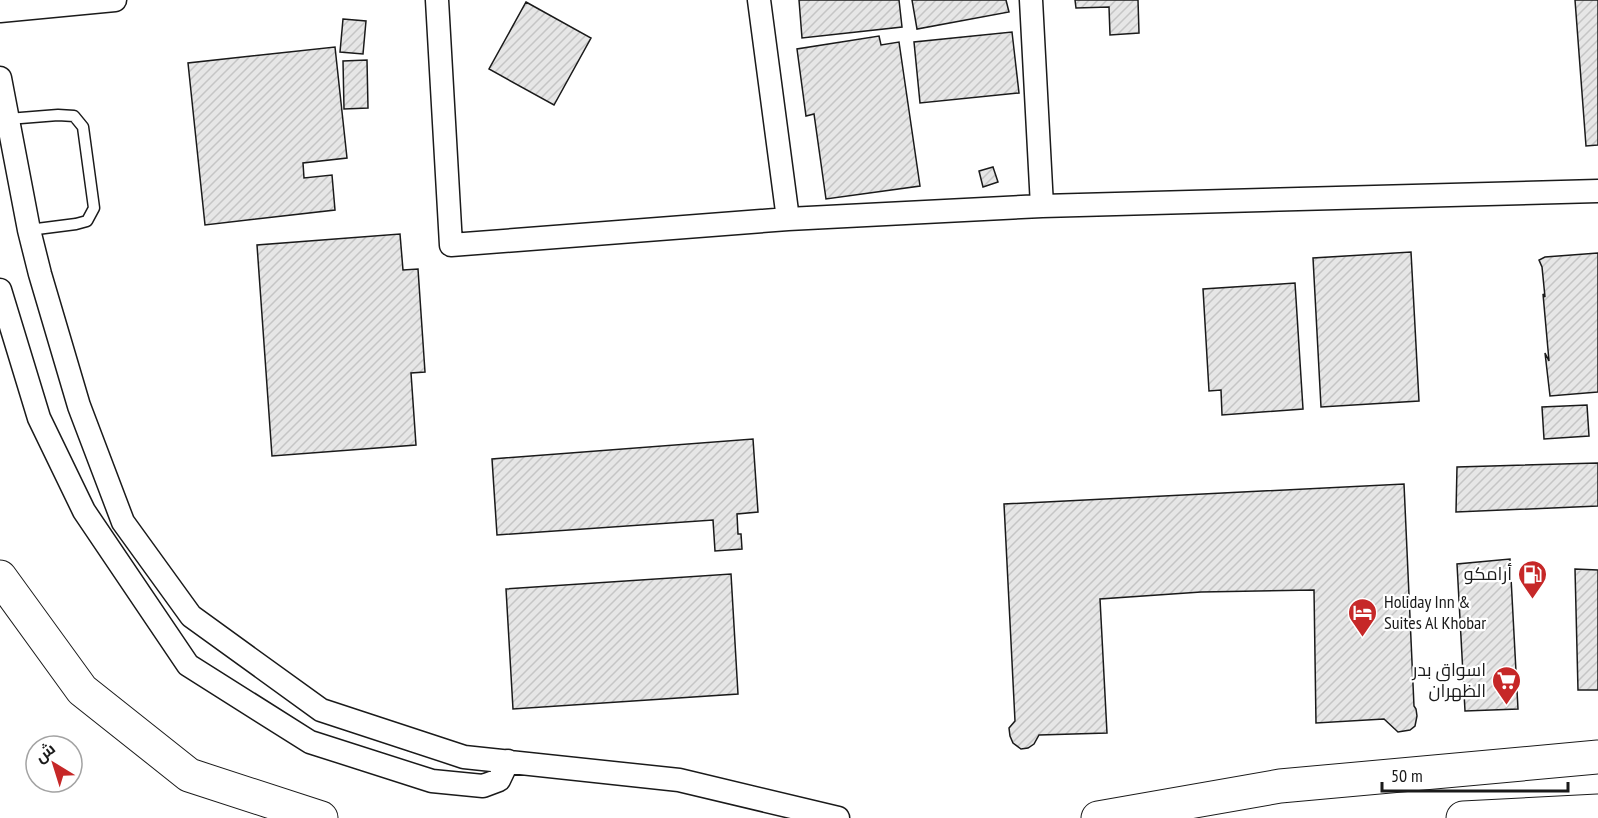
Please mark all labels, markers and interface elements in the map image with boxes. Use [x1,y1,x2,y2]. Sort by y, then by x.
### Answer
fuel station icon: أرامكو [1517,558,1549,600]
place label: أرامكو [1464,562,1512,585]
place label: Holiday Inn & Suites Al Khobar [1384,590,1486,634]
hotel icon: Holiday Inn & Suites Al Khobar [1347,596,1379,638]
place label: اسواق بدر الظهران [1412,658,1486,702]
supermarket icon: اسواق بدر الظهران [1491,664,1523,706]
north arrow [24,734,84,794]
text: ش [31,738,59,766]
scale bar [1382,755,1568,793]
text: 50 m [1391,764,1423,787]

